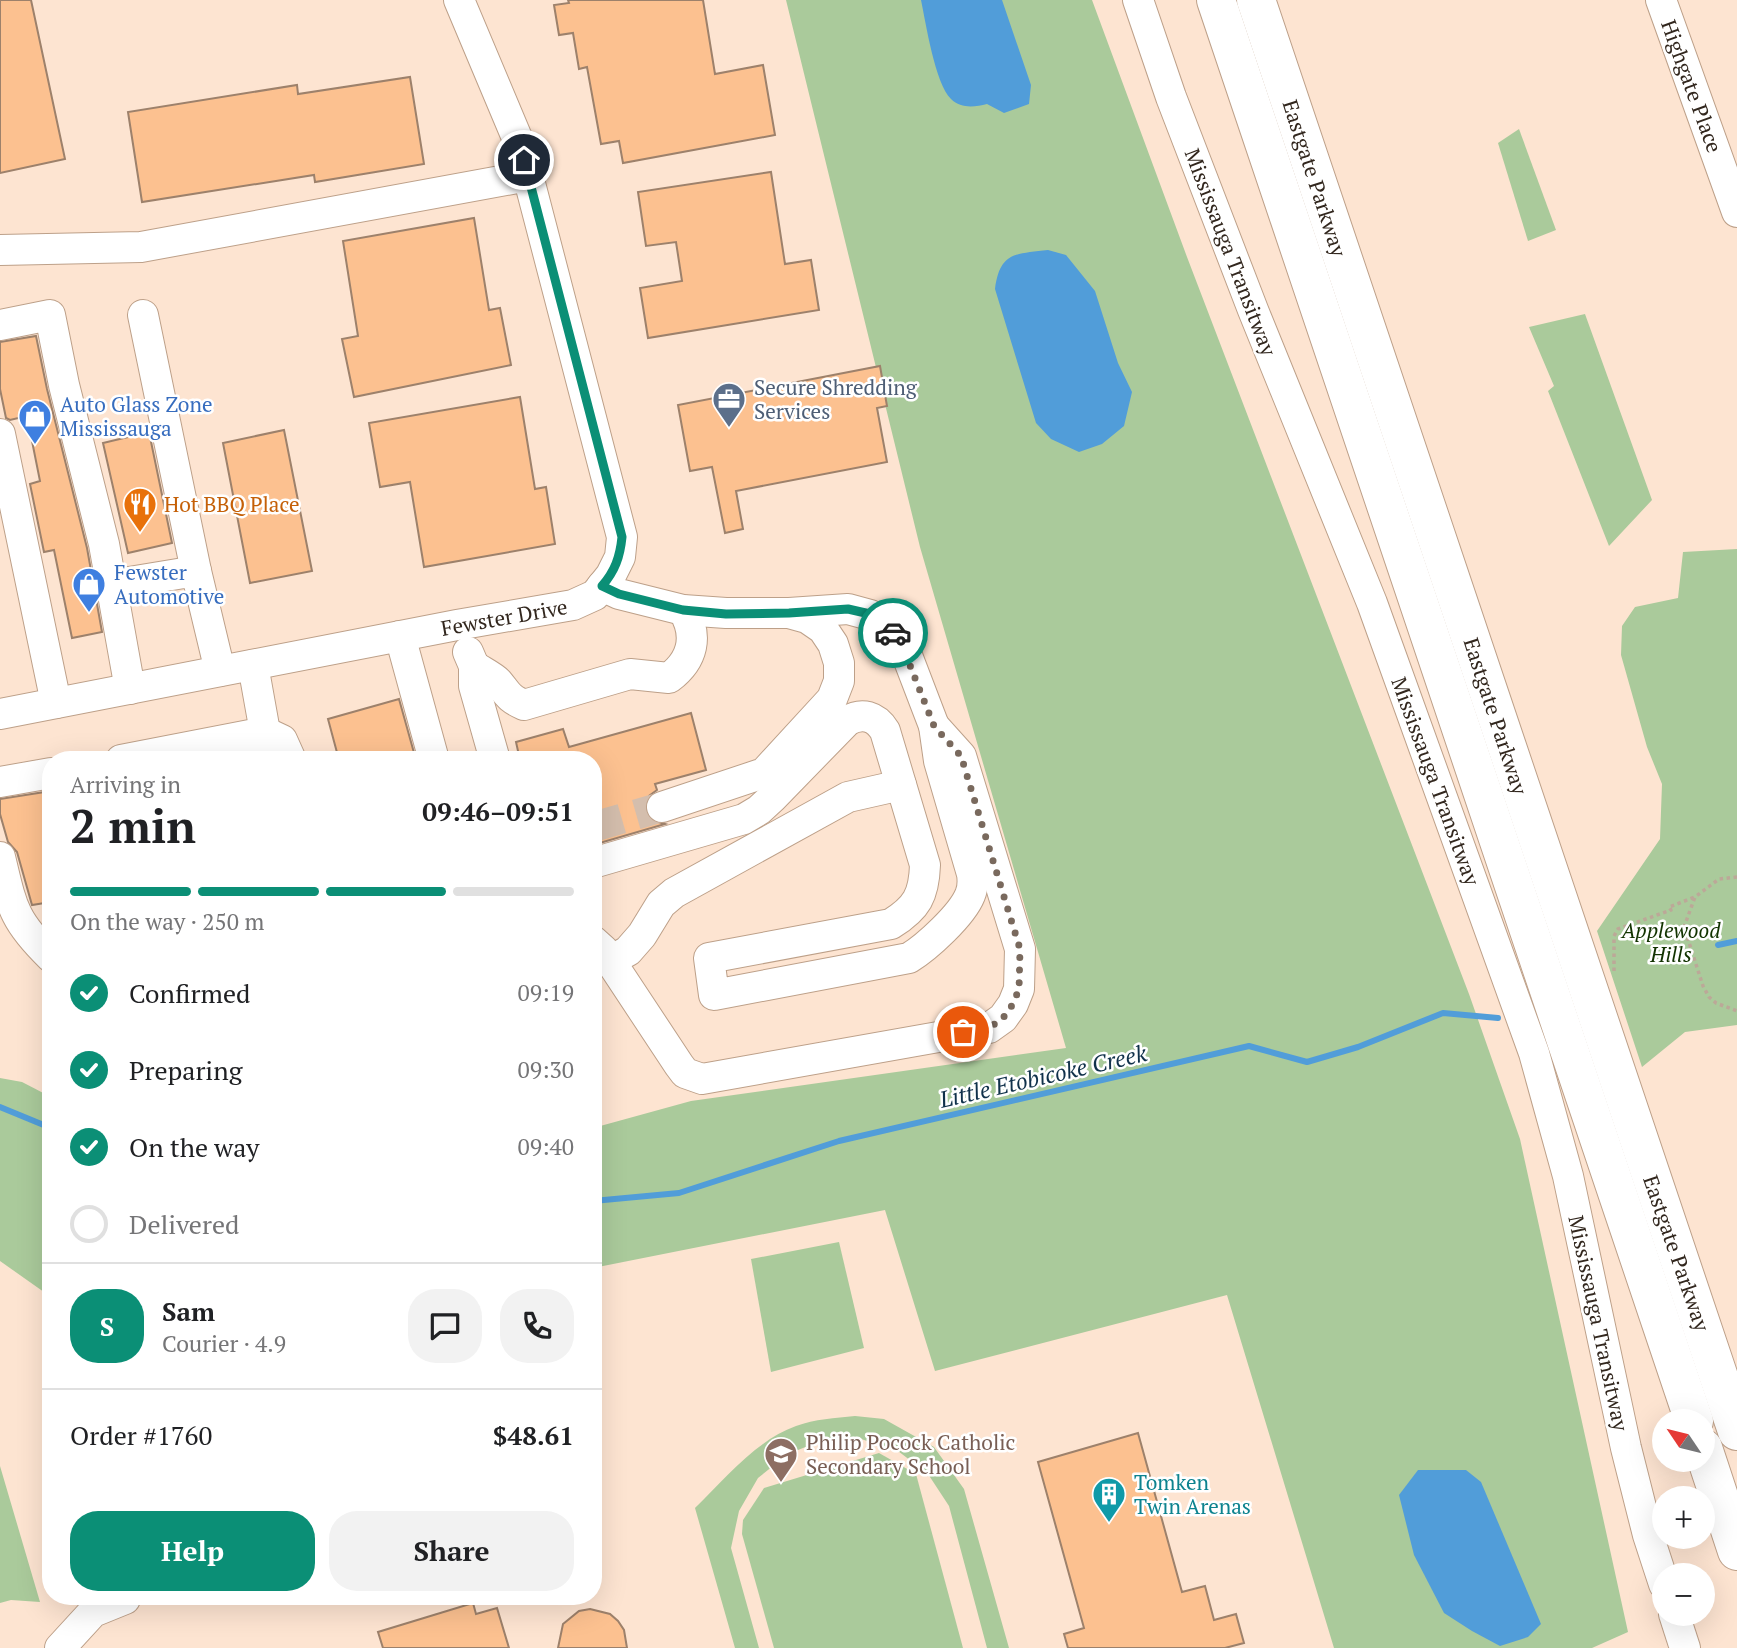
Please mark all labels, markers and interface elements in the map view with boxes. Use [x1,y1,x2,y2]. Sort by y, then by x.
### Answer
street label: Highgate Place [1655,16,1729,156]
street label: Eastgate Parkway [1276,96,1354,260]
pin [494,130,554,190]
icon: home [505,141,543,179]
street label: Mississauga Transitway [1179,144,1284,360]
place label: Secure Shredding Services [754,373,918,425]
office icon: Secure Shredding Services [710,380,748,429]
place label: Auto Glass Zone Mississauga [60,390,213,442]
shop icon: Auto Glass Zone Mississauga [16,397,54,446]
restaurant icon: Hot BBQ Place [121,485,159,534]
place label: Hot BBQ Place [164,490,299,518]
place label: Fewster Automotive [114,558,224,610]
shop icon: Fewster Automotive [70,565,108,614]
street label: Fewster Drive [439,592,569,642]
courier [858,598,928,668]
icon: car [874,614,912,652]
street label: Eastgate Parkway [1457,634,1535,798]
street label: Mississauga Transitway [1385,673,1487,889]
text: Arriving in [70,769,181,800]
text: 09:46–09:51 [422,794,574,828]
text: 2 min [70,795,196,856]
text: On the way · 250 m [70,906,264,937]
park label: Applewood Hills [1620,916,1721,968]
icon: check [70,974,108,1012]
text: Confirmed [129,976,250,1010]
text: 09:19 [517,977,574,1008]
pin [933,1002,993,1062]
icon: bag [944,1013,982,1051]
water label: Little Etobicoke Creek [935,1037,1150,1115]
icon: check [70,1051,108,1089]
text: Preparing [129,1053,242,1087]
text: 09:30 [517,1054,574,1085]
icon: check [70,1128,108,1166]
text: On the way [129,1130,260,1164]
text: 09:40 [517,1131,574,1162]
street label: Eastgate Parkway [1637,1171,1717,1335]
text: Delivered [129,1207,239,1241]
street label: Mississauga Transitway [1562,1213,1636,1434]
button: chat [408,1289,482,1363]
button: phone [500,1289,574,1363]
text: Sam [162,1294,215,1328]
text: S [100,1309,114,1343]
text: Courier · 4.9 [162,1328,286,1359]
north arrow [1652,1409,1715,1472]
map controls [1652,1409,1715,1626]
text: Order #1760 [70,1418,212,1452]
text: $48.61 [493,1418,574,1452]
place label: Philip Pocock Catholic Secondary School [806,1428,1015,1480]
school or university icon: Philip Pocock Catholic Secondary School [762,1435,800,1484]
place label: Tomken Twin Arenas [1134,1468,1251,1520]
building icon: Tomken Twin Arenas [1090,1475,1128,1524]
button: + [1652,1486,1715,1549]
button: Help [70,1511,315,1591]
button: Share [329,1511,574,1591]
button: − [1652,1563,1715,1626]

